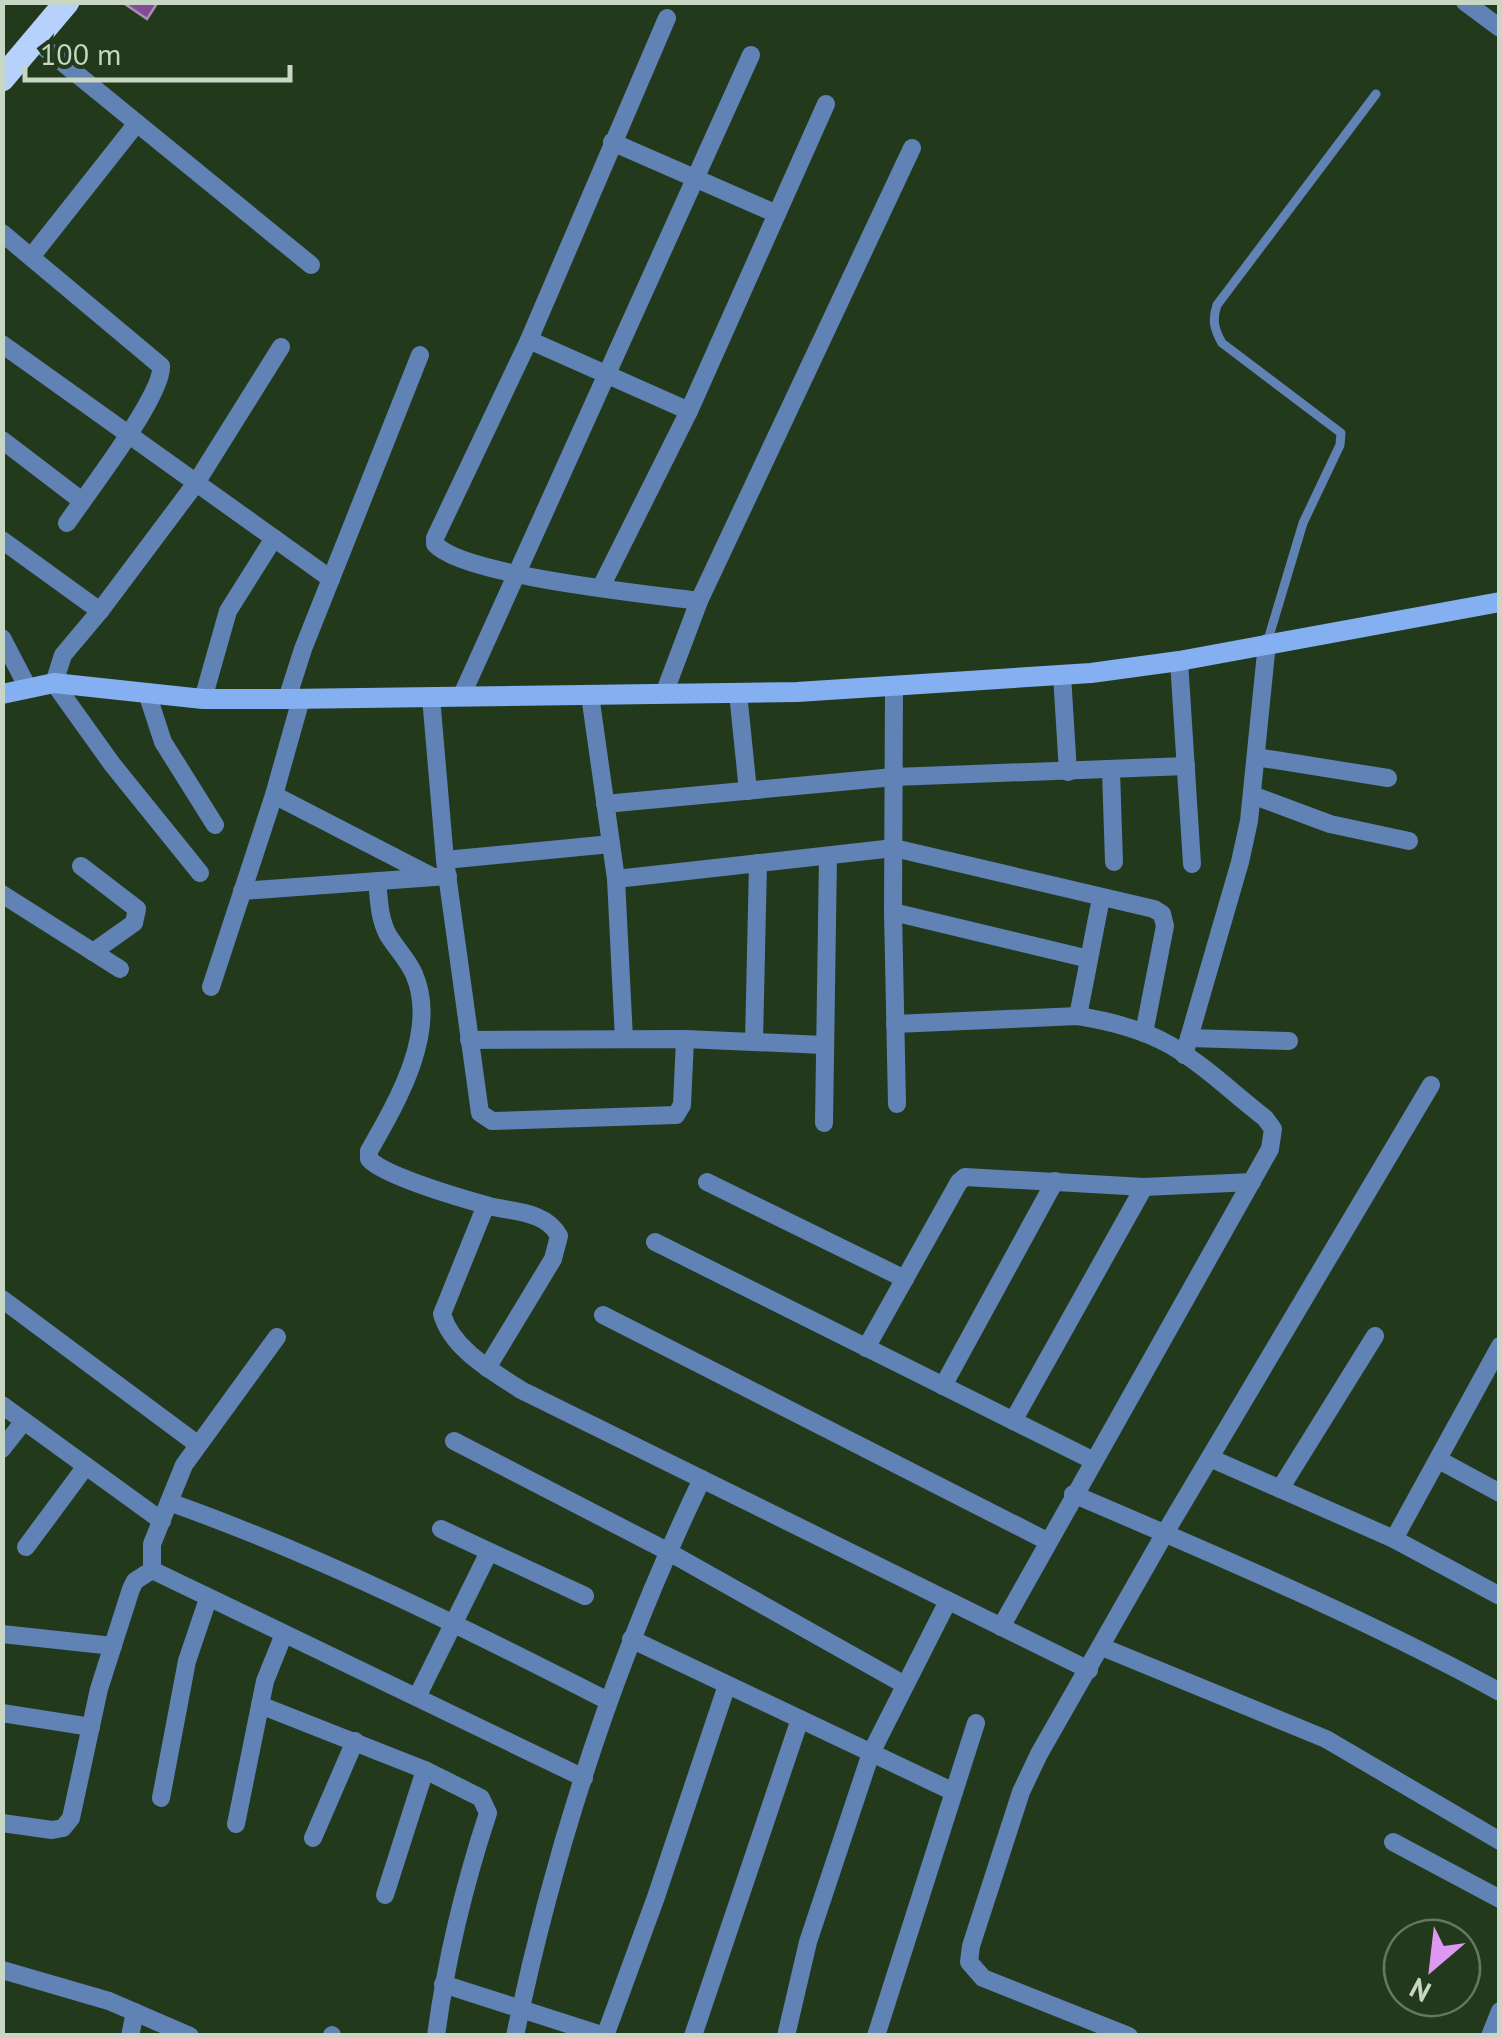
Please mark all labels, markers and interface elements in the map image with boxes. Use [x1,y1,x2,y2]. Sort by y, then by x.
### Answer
scale bar [25,20,290,82]
text: 100 m [40,34,121,73]
north arrow [1382,1918,1482,2018]
text: N [1403,1970,1437,2011]

